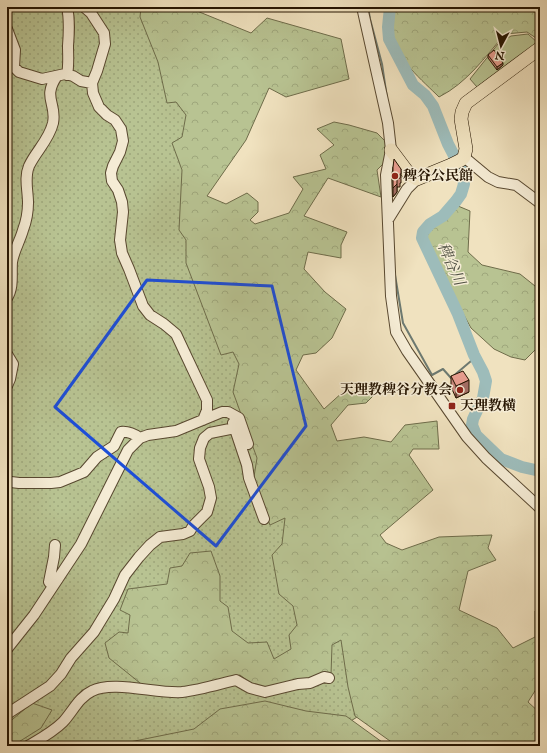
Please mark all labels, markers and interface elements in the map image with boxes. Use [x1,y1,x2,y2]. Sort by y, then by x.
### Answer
north arrow [481,26,521,66]
text: N [494,47,506,63]
place label: 稗谷公民館 [403,167,473,185]
marker: 稗谷公民館 [390,171,400,181]
water label: 稗谷川 [433,240,470,290]
place label: 天理教稗谷分教会 [340,381,452,399]
marker: 天理教稗谷分教会 [455,385,465,395]
place label: 天理教横 [460,397,516,415]
marker: 天理教横 [447,401,457,411]

